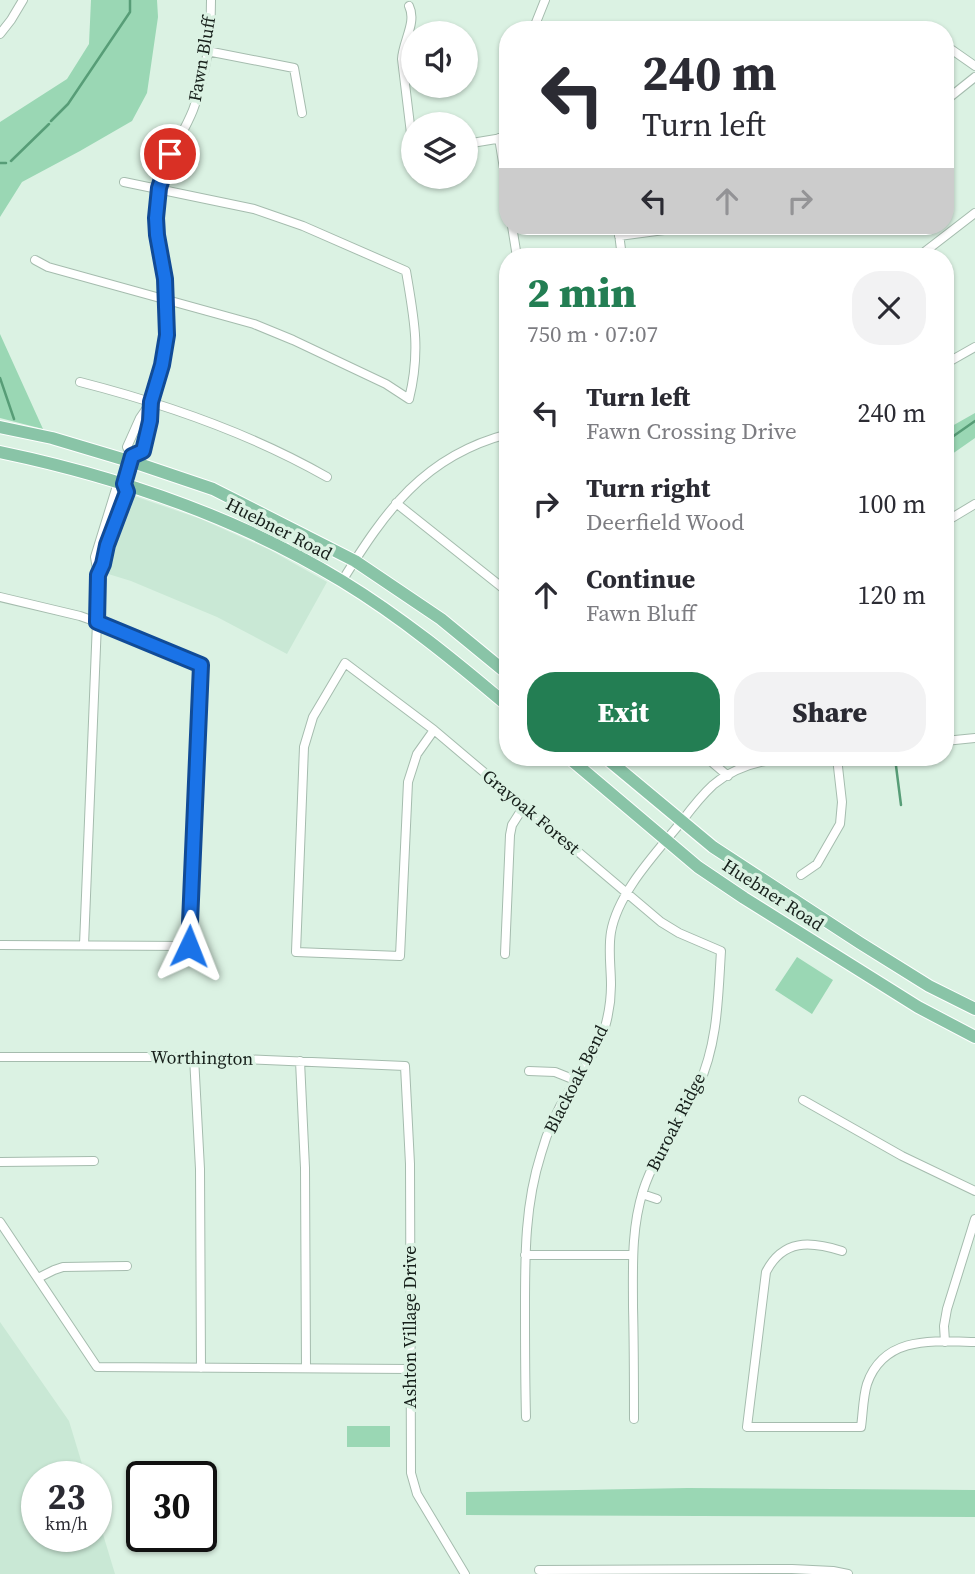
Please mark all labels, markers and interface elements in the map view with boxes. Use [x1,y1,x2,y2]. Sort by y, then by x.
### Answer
street label: Fawn Bluff [182,12,222,103]
map controls [401,21,478,189]
button: sound [401,21,478,98]
text: 240 m [642,39,777,106]
icon: left [527,49,618,140]
text: Turn left [642,103,766,147]
button: layers [401,112,478,189]
pin [140,124,200,184]
icon: arrive [151,135,189,173]
icon: left [635,182,673,220]
icon: ahead [708,182,746,220]
icon: right [781,182,819,220]
text: 2 min [527,263,637,321]
button: close [852,271,926,345]
text: 750 m · 07:07 [527,318,658,350]
text: Turn left [586,379,690,415]
icon: left [527,394,565,432]
text: 240 m [858,395,926,431]
text: Fawn Crossing Drive [586,415,797,447]
text: Turn right [586,470,710,506]
icon: right [527,485,565,523]
text: 100 m [858,486,926,522]
street label: Huebner Road [222,491,337,566]
text: Deerfield Wood [586,506,744,538]
text: Continue [586,561,695,597]
icon: ahead [527,576,565,614]
text: 120 m [858,577,926,613]
text: Fawn Bluff [586,597,696,629]
button: Exit [527,672,720,752]
button: Share [734,672,926,752]
street label: Grayoak Forest [477,763,586,860]
street label: Huebner Road [718,852,829,937]
position arrow [152,909,226,983]
street label: Blackoak Bend [538,1020,614,1137]
street label: Worthington [150,1044,254,1071]
street label: Buroak Ridge [640,1068,711,1175]
street label: Ashton Village Drive [397,1245,422,1409]
speed limit sign: 30 [126,1461,217,1552]
text: 23 [48,1473,85,1521]
text: km/h [45,1511,88,1536]

